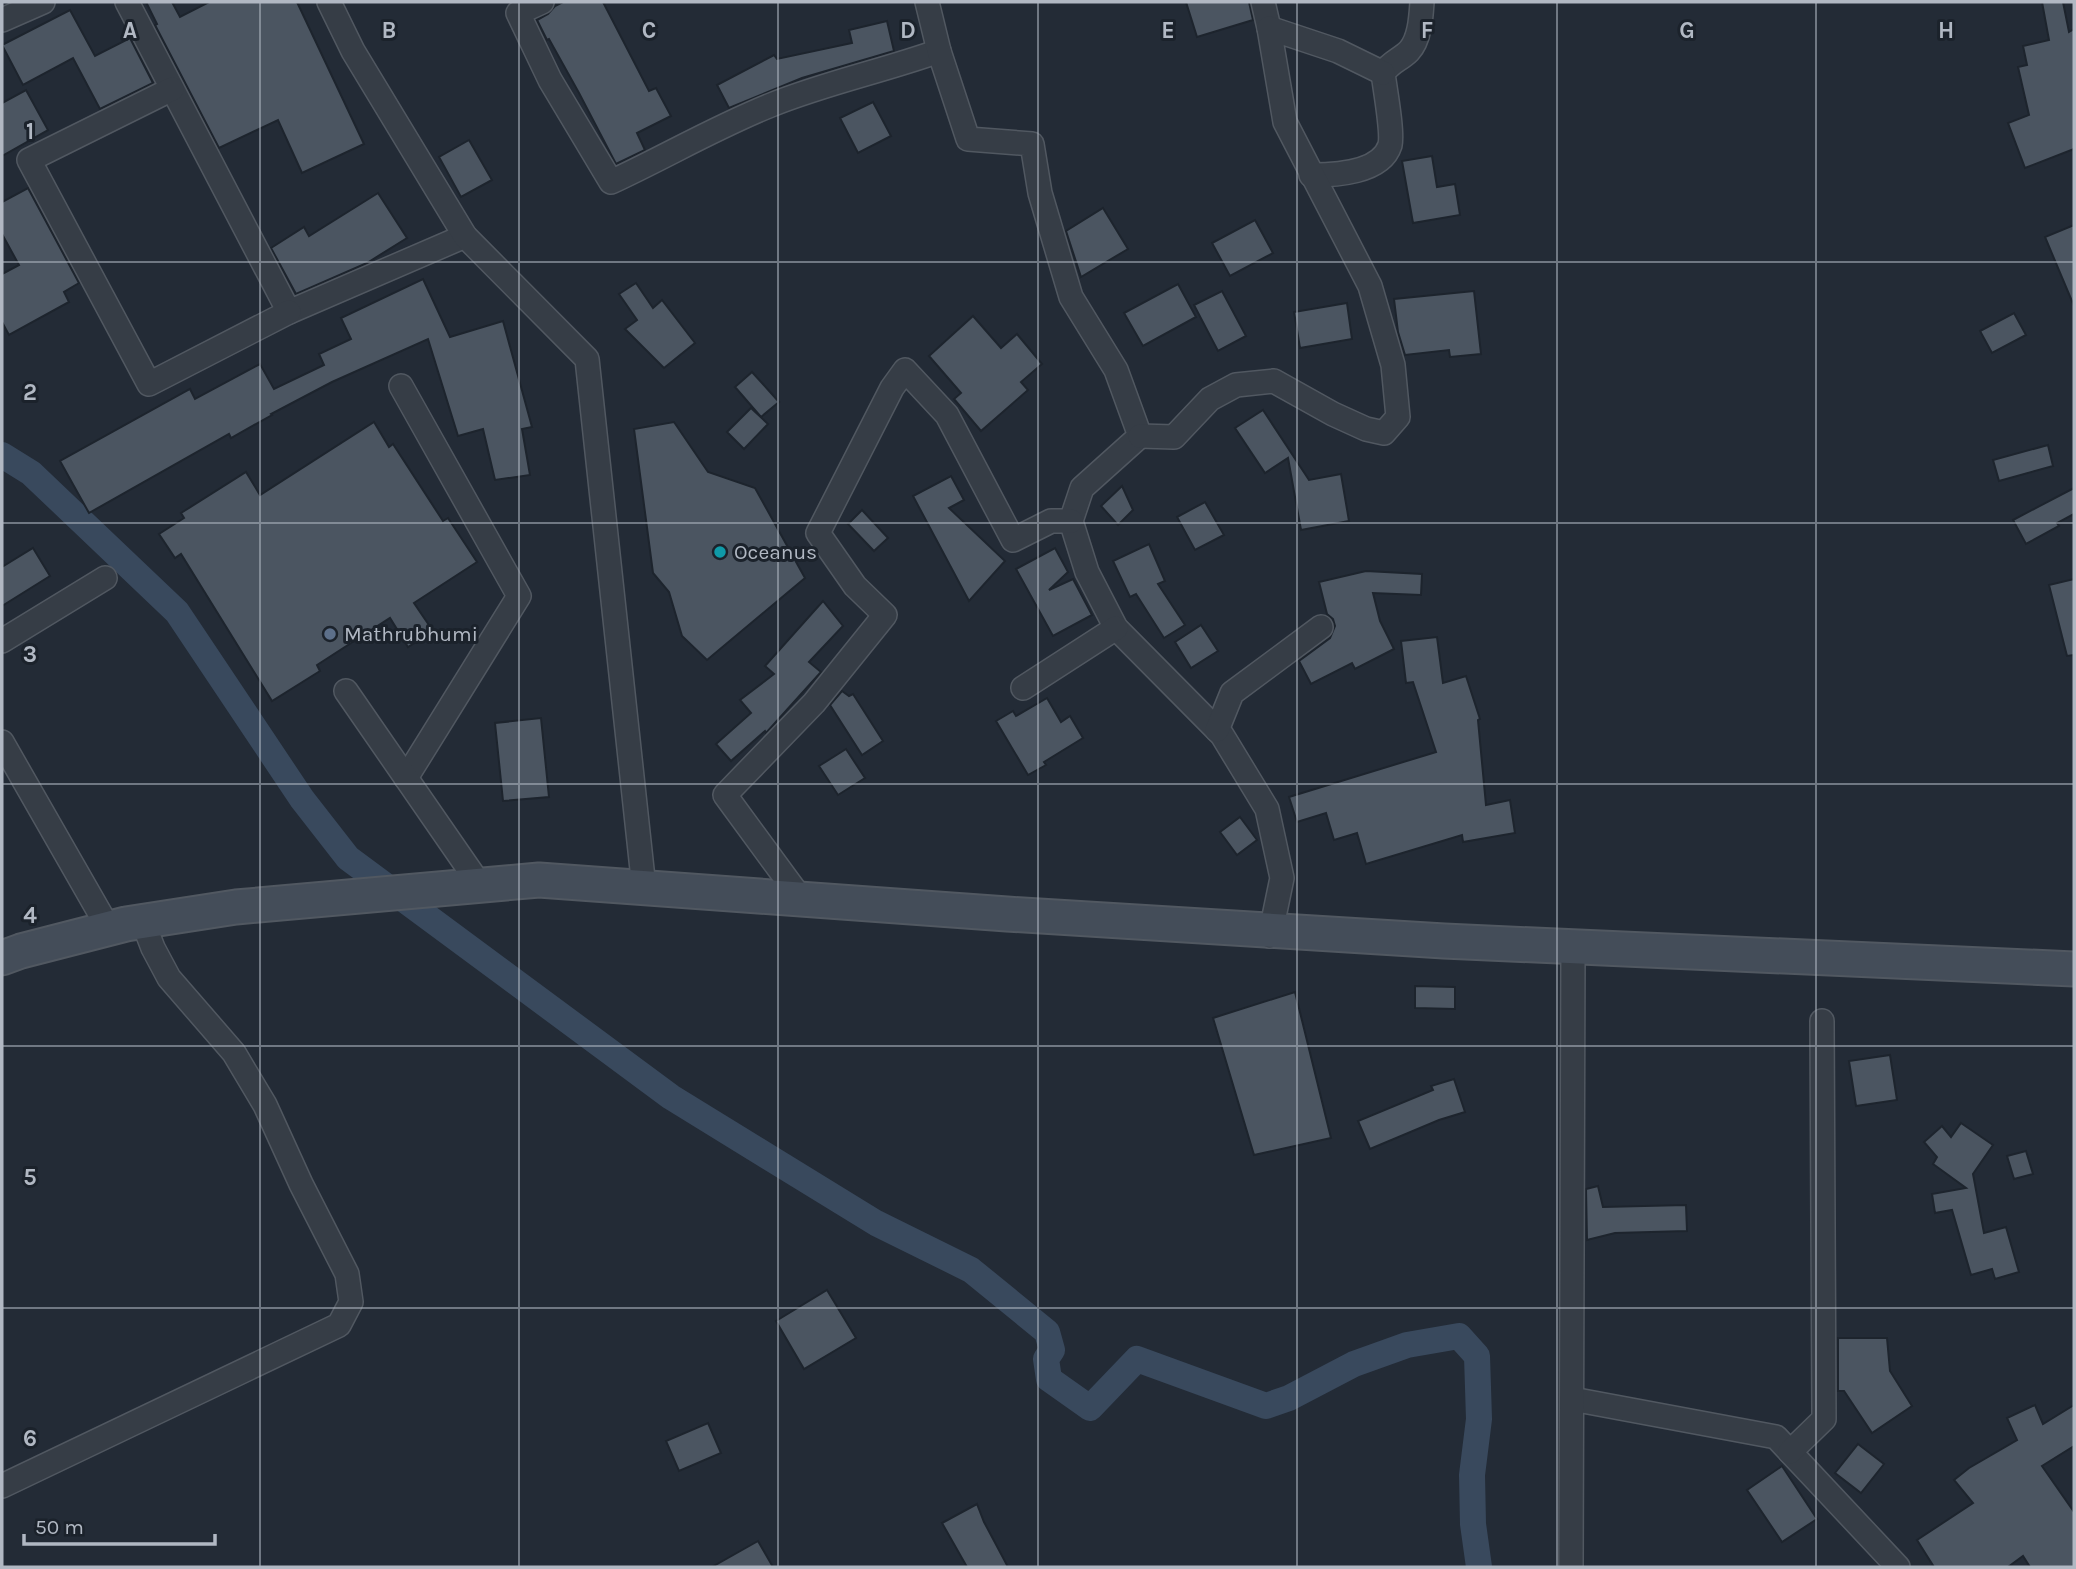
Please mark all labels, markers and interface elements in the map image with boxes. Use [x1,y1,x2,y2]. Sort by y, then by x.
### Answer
text: A [123,17,137,44]
text: B [382,17,396,44]
text: C [642,17,656,44]
text: D [900,17,916,44]
text: E [1161,17,1175,44]
text: F [1421,17,1433,44]
text: G [1679,17,1695,44]
text: H [1938,17,1954,44]
text: 1 [26,118,34,145]
text: 2 [23,379,37,406]
place label: Oceanus [734,540,817,564]
marker: Oceanus [712,544,728,560]
place label: Mathrubhumi [344,622,478,646]
marker: Mathrubhumi [322,626,338,642]
text: 3 [23,641,37,668]
text: 4 [23,902,37,929]
text: 5 [23,1164,37,1191]
text: 6 [23,1425,37,1452]
scale bar [24,1502,215,1546]
text: 50 m [35,1515,84,1539]

